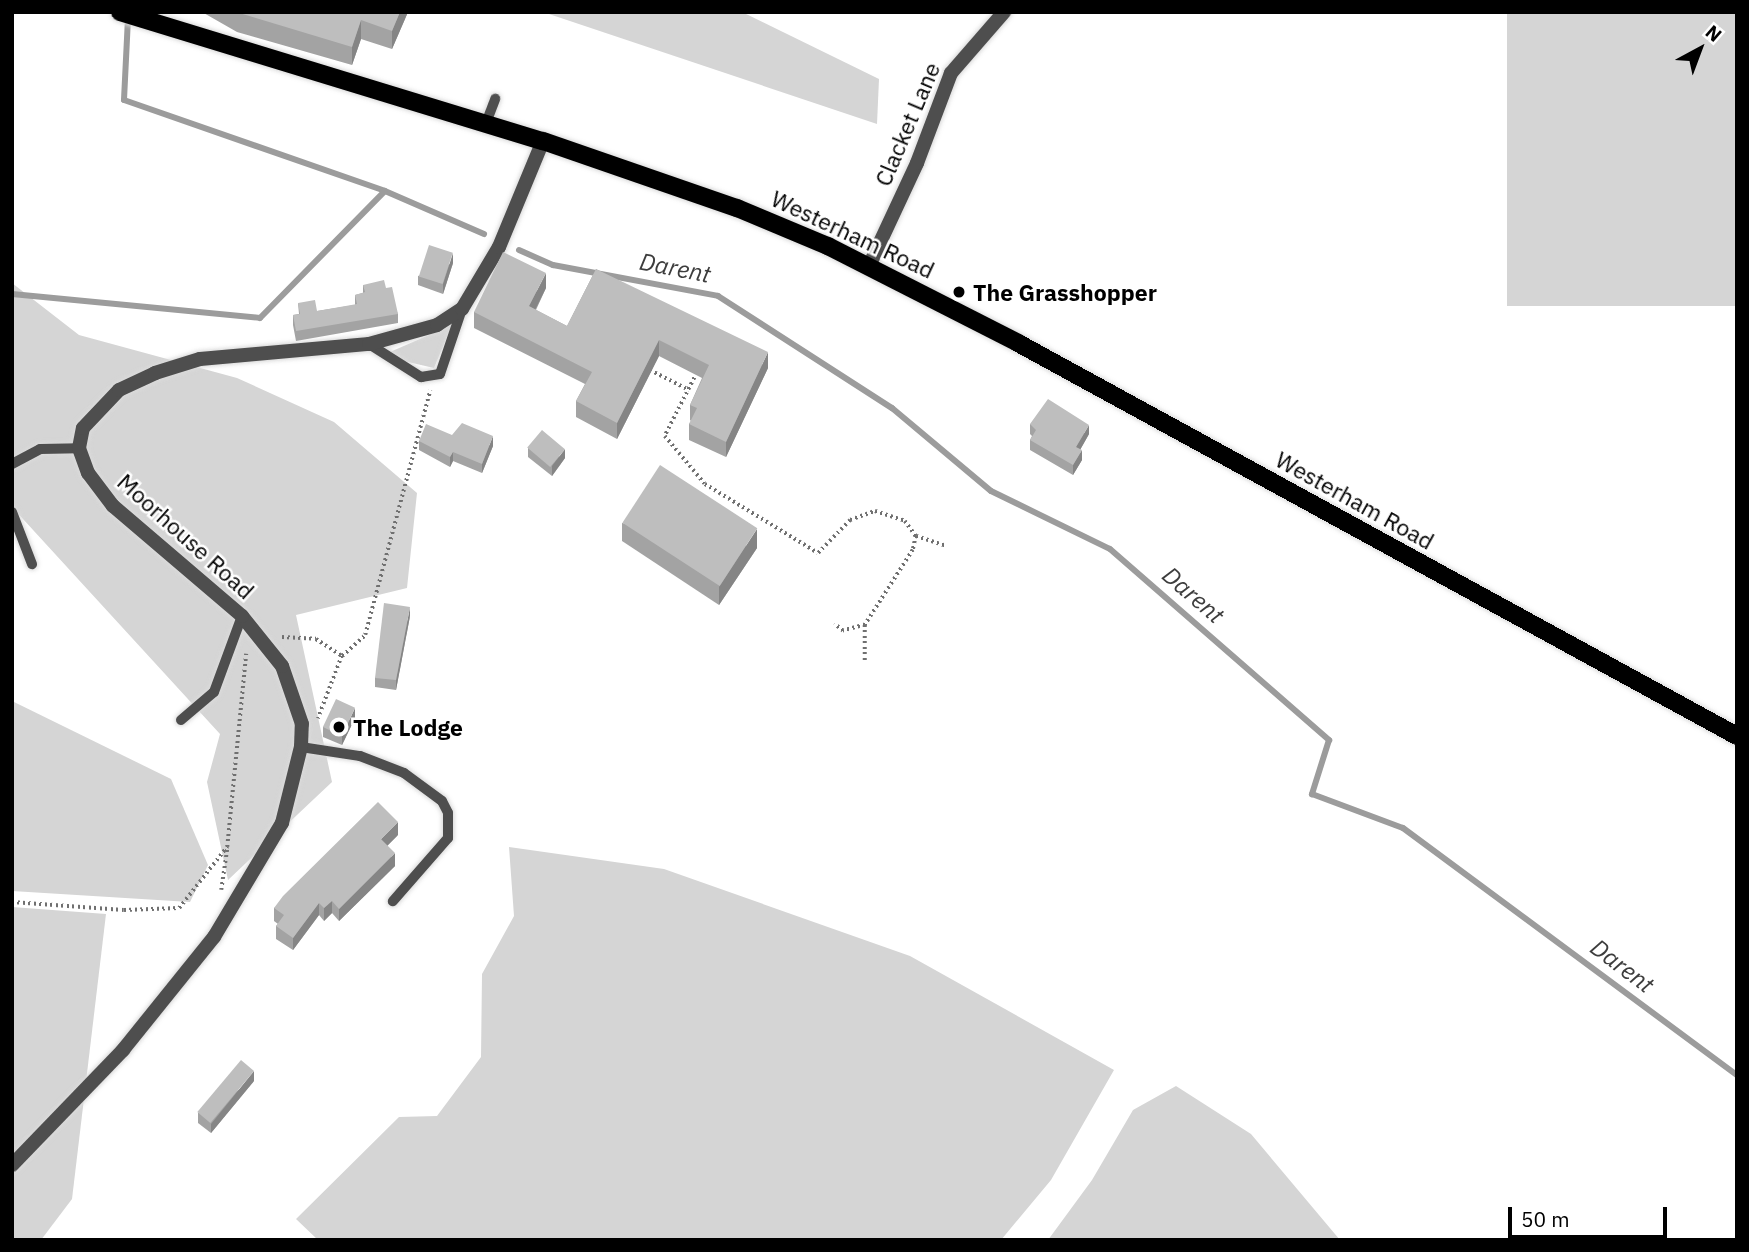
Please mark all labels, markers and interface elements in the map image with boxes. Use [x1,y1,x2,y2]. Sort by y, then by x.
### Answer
north arrow [1665,14,1735,84]
text: N [1701,20,1727,47]
street label: Clacket Lane [869,58,945,190]
street label: Westerham Road [767,184,939,284]
water label: Darent [637,247,713,289]
place label: The Grasshopper [973,278,1157,306]
marker: The Grasshopper [951,284,967,300]
street label: Westerham Road [1271,445,1439,555]
street label: Moorhouse Road [112,468,260,604]
water label: Darent [1156,561,1230,629]
place label: The Lodge [353,713,463,741]
marker: The Lodge [331,719,347,735]
water label: Darent [1585,933,1659,999]
scale bar [1511,1192,1670,1236]
text: 50 m [1521,1205,1570,1233]

